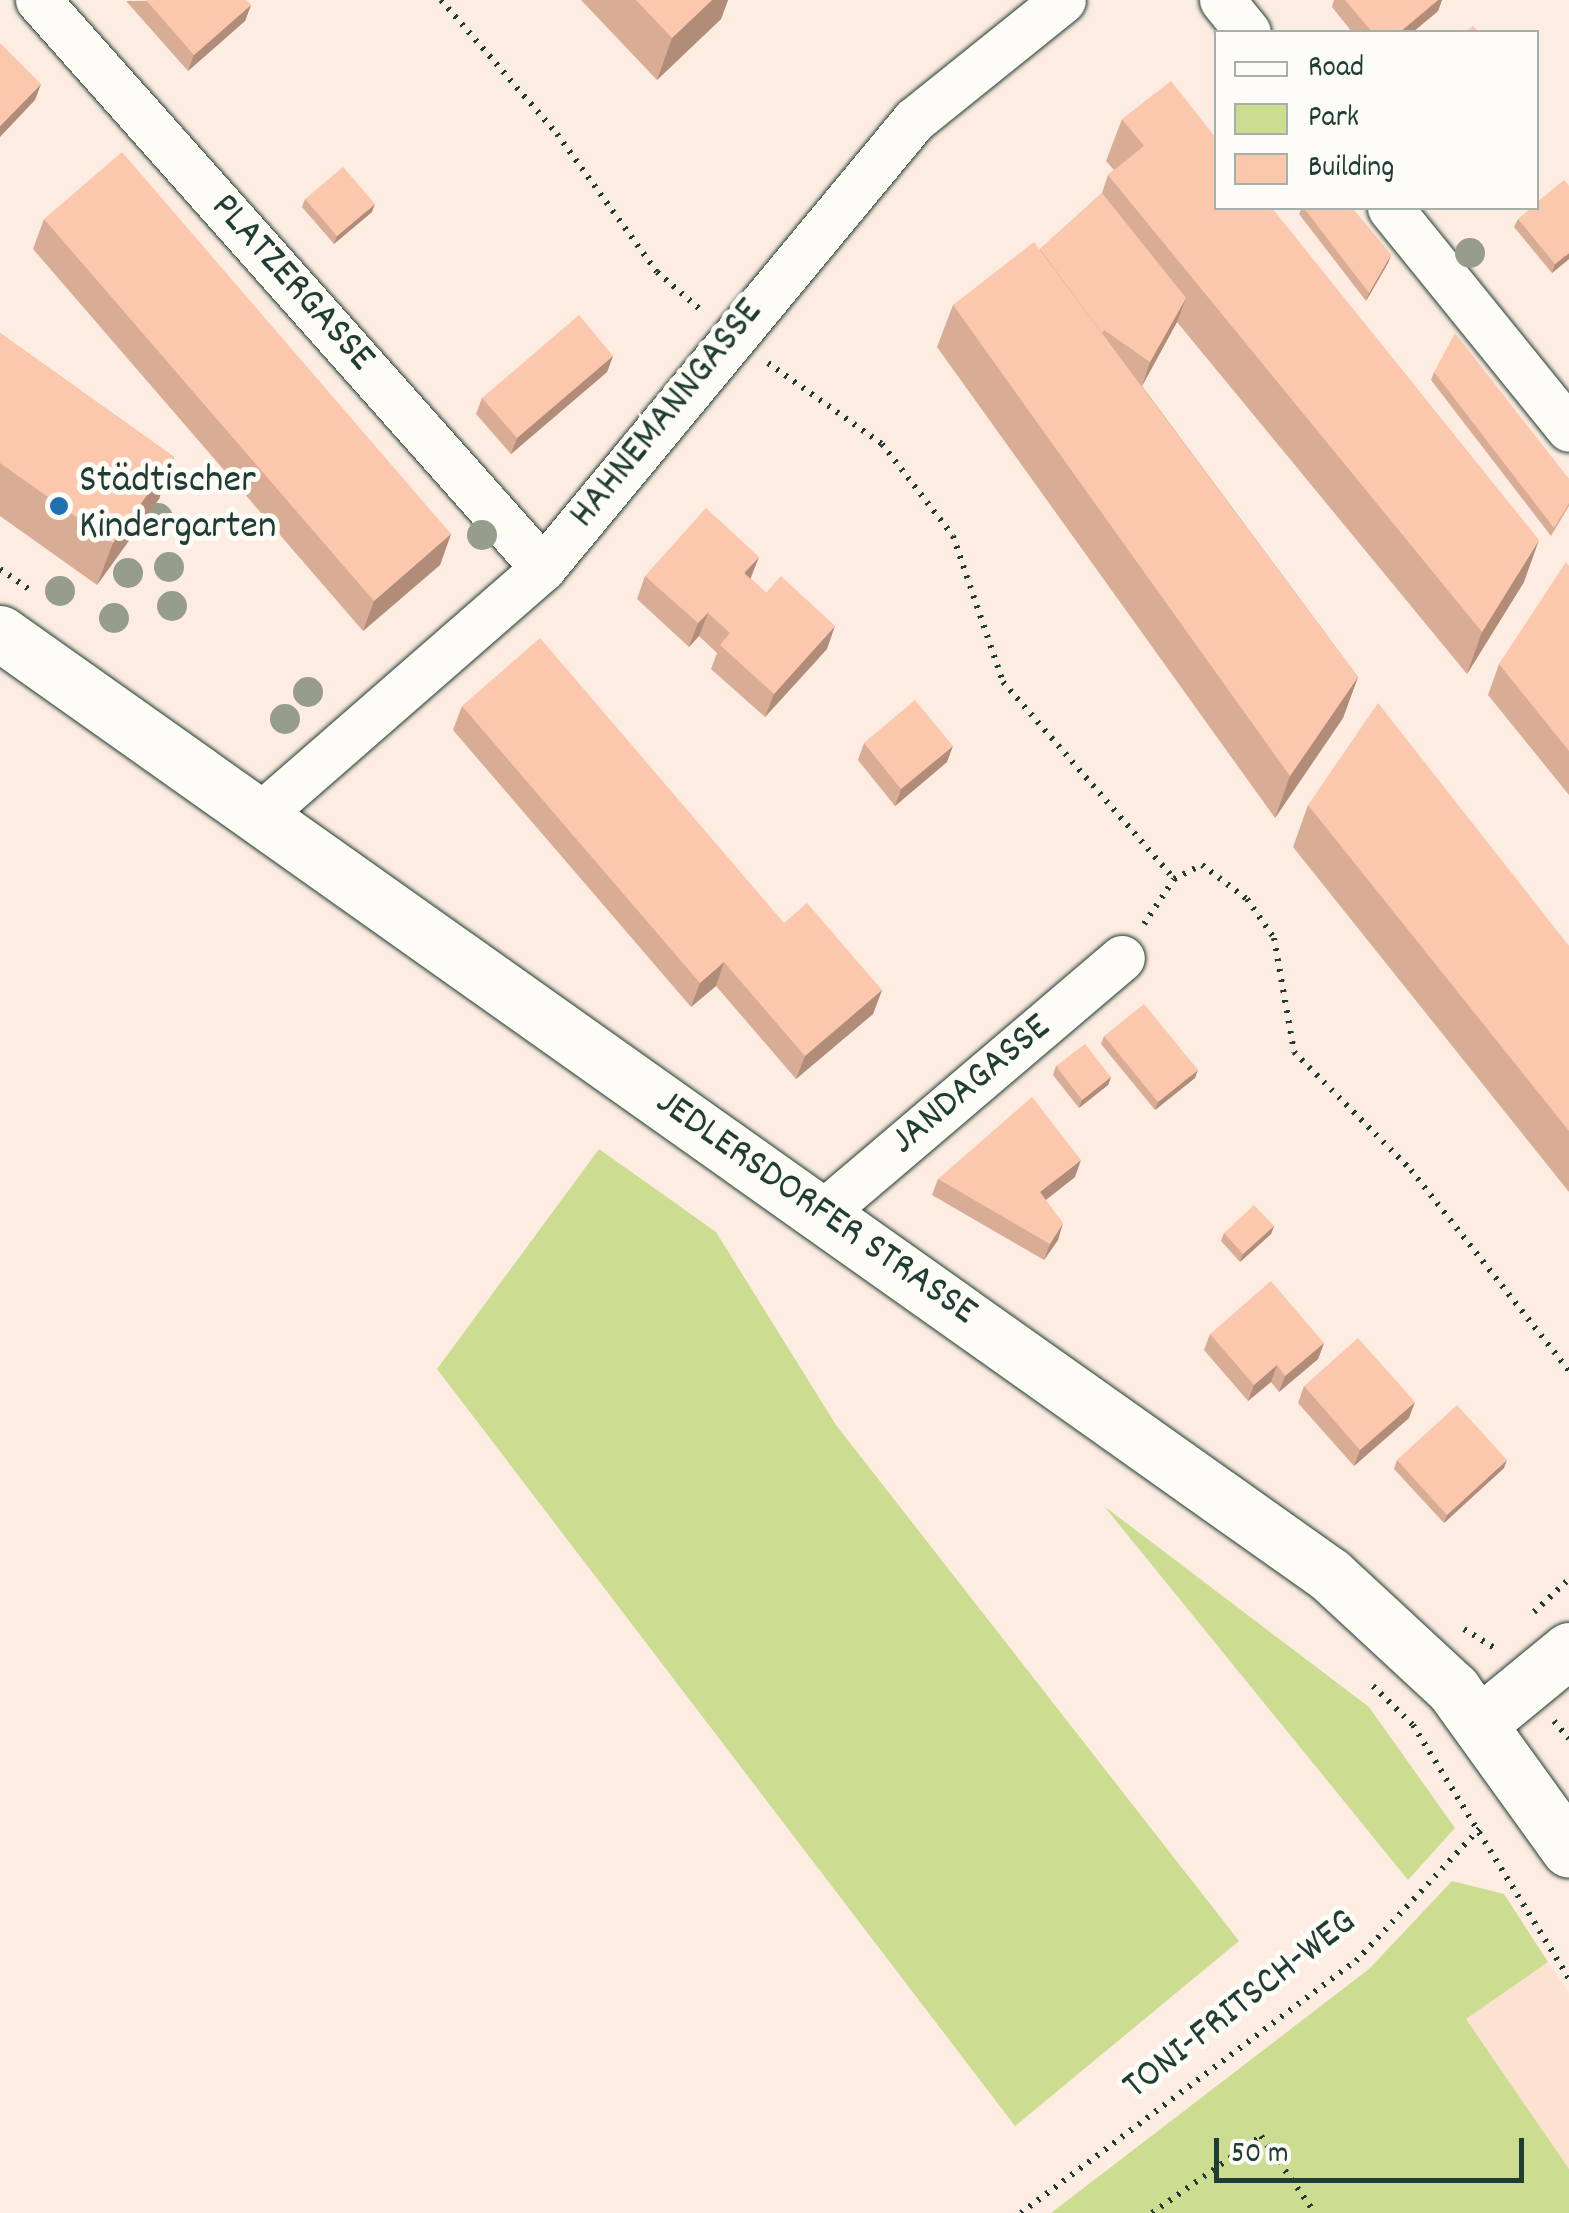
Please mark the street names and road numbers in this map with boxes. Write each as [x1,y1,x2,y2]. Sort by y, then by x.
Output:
street label: PLATZERGASSE [199,185,383,383]
street label: HAHNEMANNGASSE [561,291,775,539]
street label: JANDAGASSE [882,1005,1062,1167]
street label: JEDLERSDORFER STRASSE [645,1080,985,1338]
street label: TONI-FRITSCH-WEG [1115,1900,1367,2112]

